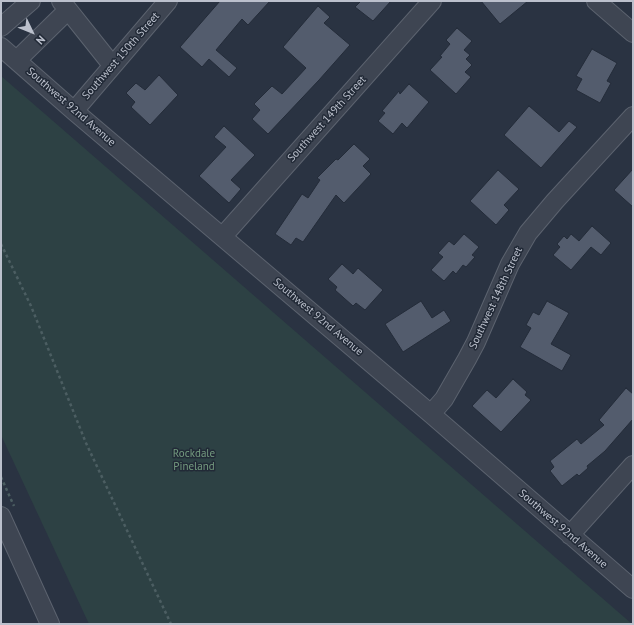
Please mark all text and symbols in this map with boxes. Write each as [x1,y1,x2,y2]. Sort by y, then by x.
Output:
street label: Southwest 150th Street [80,10,162,102]
north arrow [12,12,52,52]
text: N [33,33,48,48]
street label: Southwest 92nd Avenue [24,65,118,149]
street label: Southwest 149th Street [285,73,369,165]
street label: Southwest 148th Street [467,245,525,351]
street label: Southwest 92nd Avenue [270,275,366,359]
park label: Rockdale Pineland [173,447,215,473]
street label: Southwest 92nd Avenue [516,487,610,571]

